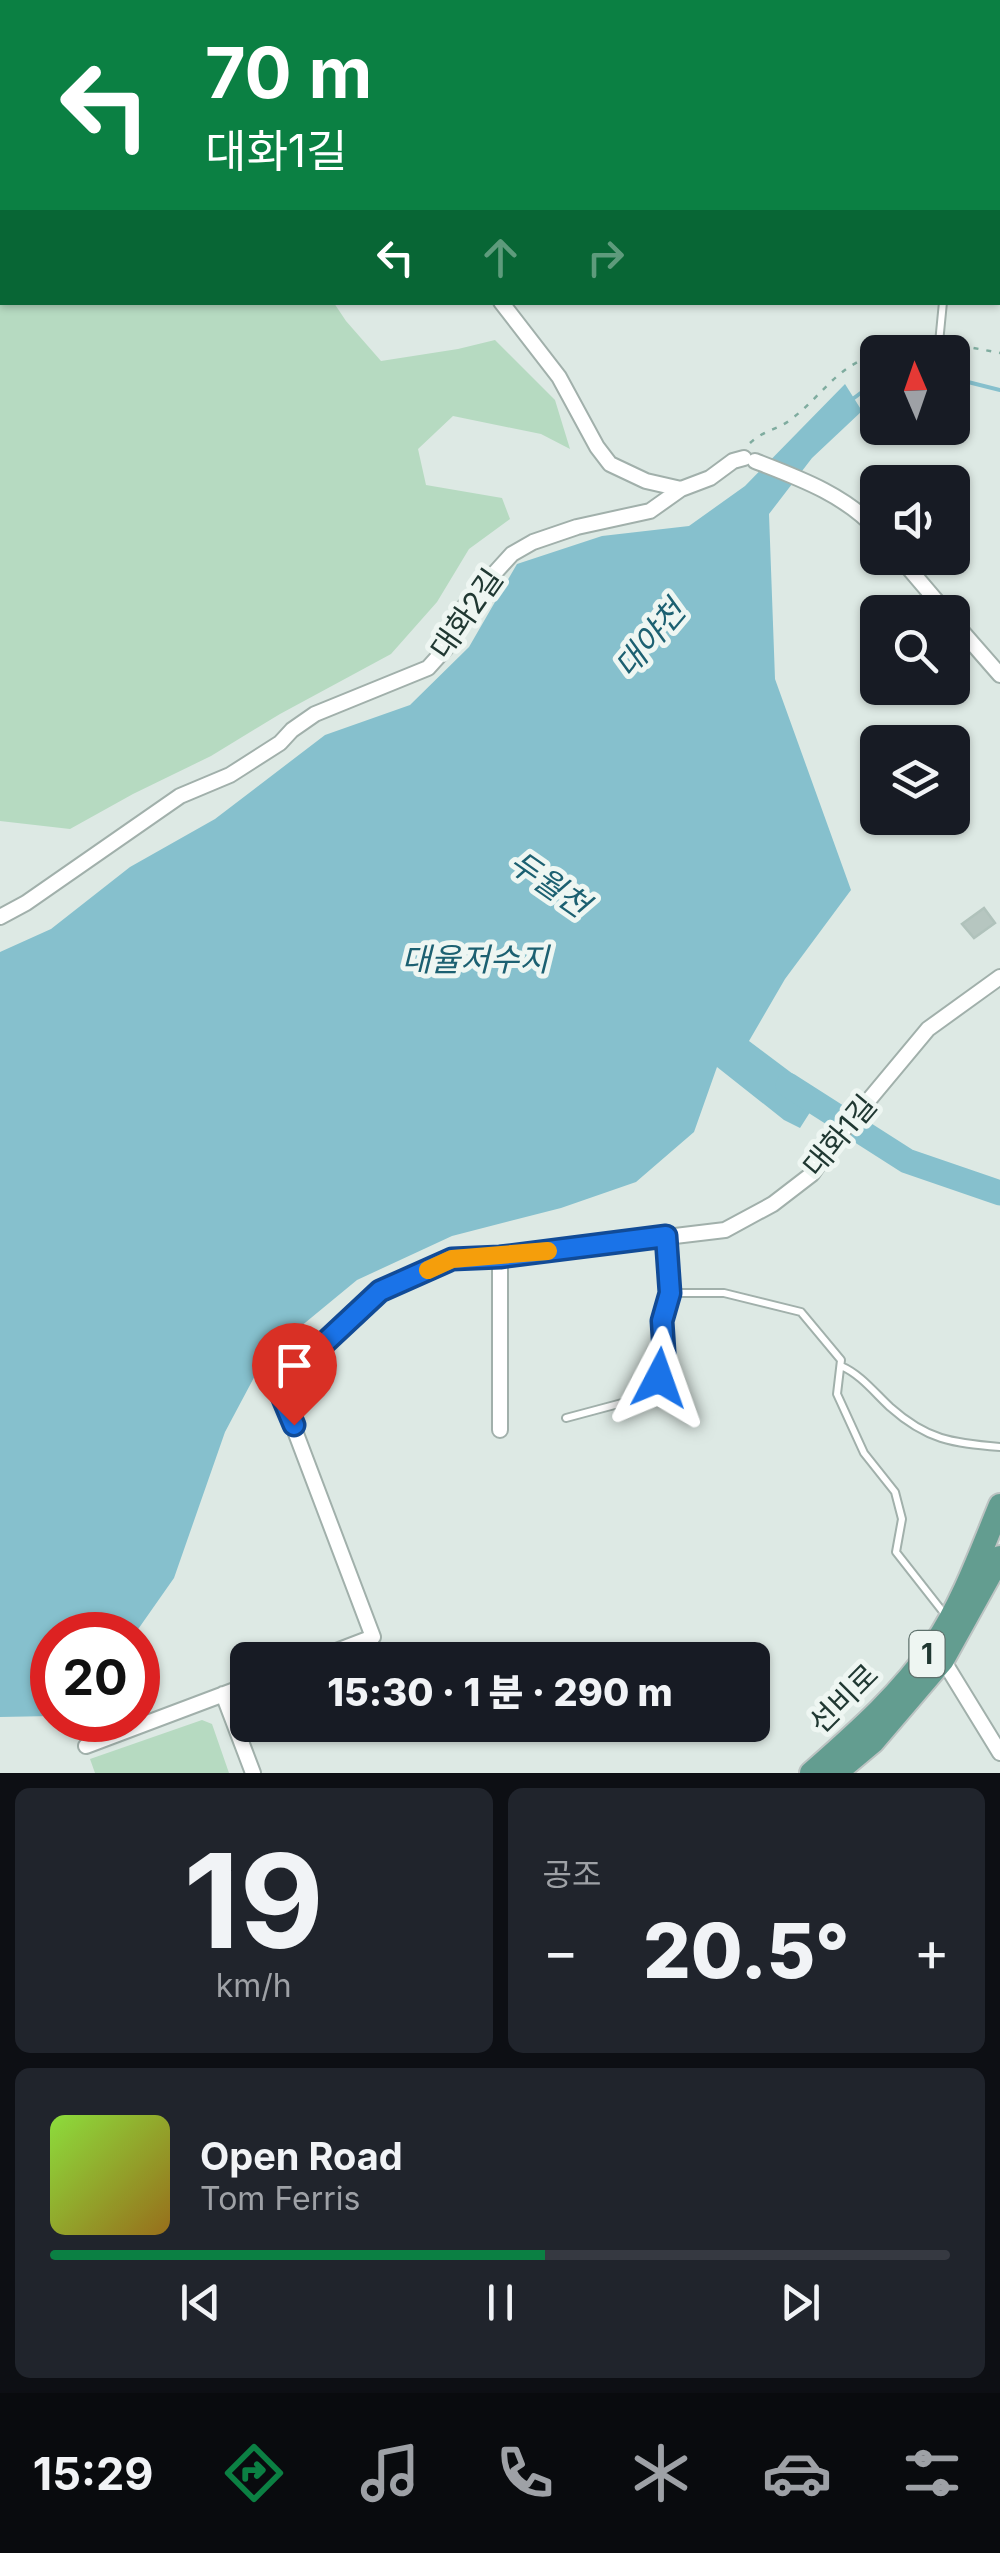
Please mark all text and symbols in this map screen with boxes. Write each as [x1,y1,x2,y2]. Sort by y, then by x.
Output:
text: 70 m [205,30,372,115]
icon: left [40,40,170,170]
text: 대화1길 [205,123,348,178]
icon: left [368,230,423,285]
icon: ahead [473,230,528,285]
icon: right [578,230,633,285]
north arrow [860,335,970,445]
map controls [860,335,970,835]
button: sound [860,465,970,575]
street label: 대화2길 [422,562,510,665]
water label: 대야천 [606,590,695,685]
button: search [860,595,970,705]
button: layers [860,725,970,835]
water label: 두월천 [502,842,600,927]
water label: 대율저수지 [401,940,551,979]
street label: 대화1길 [795,1087,884,1183]
pin [252,1323,337,1426]
position arrow [607,1326,711,1430]
icon: arrive [267,1338,322,1393]
speed limit sign: 20 [30,1612,160,1742]
road number: 1 [910,1631,944,1677]
street label: 선비로 [801,1656,885,1740]
text: 15:30 · 1 분 · 290 m [327,1669,673,1715]
text: 19 [184,1822,324,1979]
text: 공조 [543,1855,601,1894]
text: 20.5° [643,1905,850,1996]
text: − [543,1918,579,1984]
text: + [914,1918,950,1984]
text: km/h [216,1966,292,2005]
text: Open Road [200,2133,403,2179]
text: Tom Ferris [200,2179,360,2218]
icon: previous [173,2275,228,2330]
icon: pause [473,2275,528,2330]
icon: next [773,2275,828,2330]
icon: directions [219,2438,289,2508]
icon: music [355,2438,425,2508]
icon: phone [490,2438,560,2508]
icon: climate [626,2438,696,2508]
icon: car [762,2438,832,2508]
icon: filters [897,2438,967,2508]
text: 15:29 [33,2446,154,2501]

